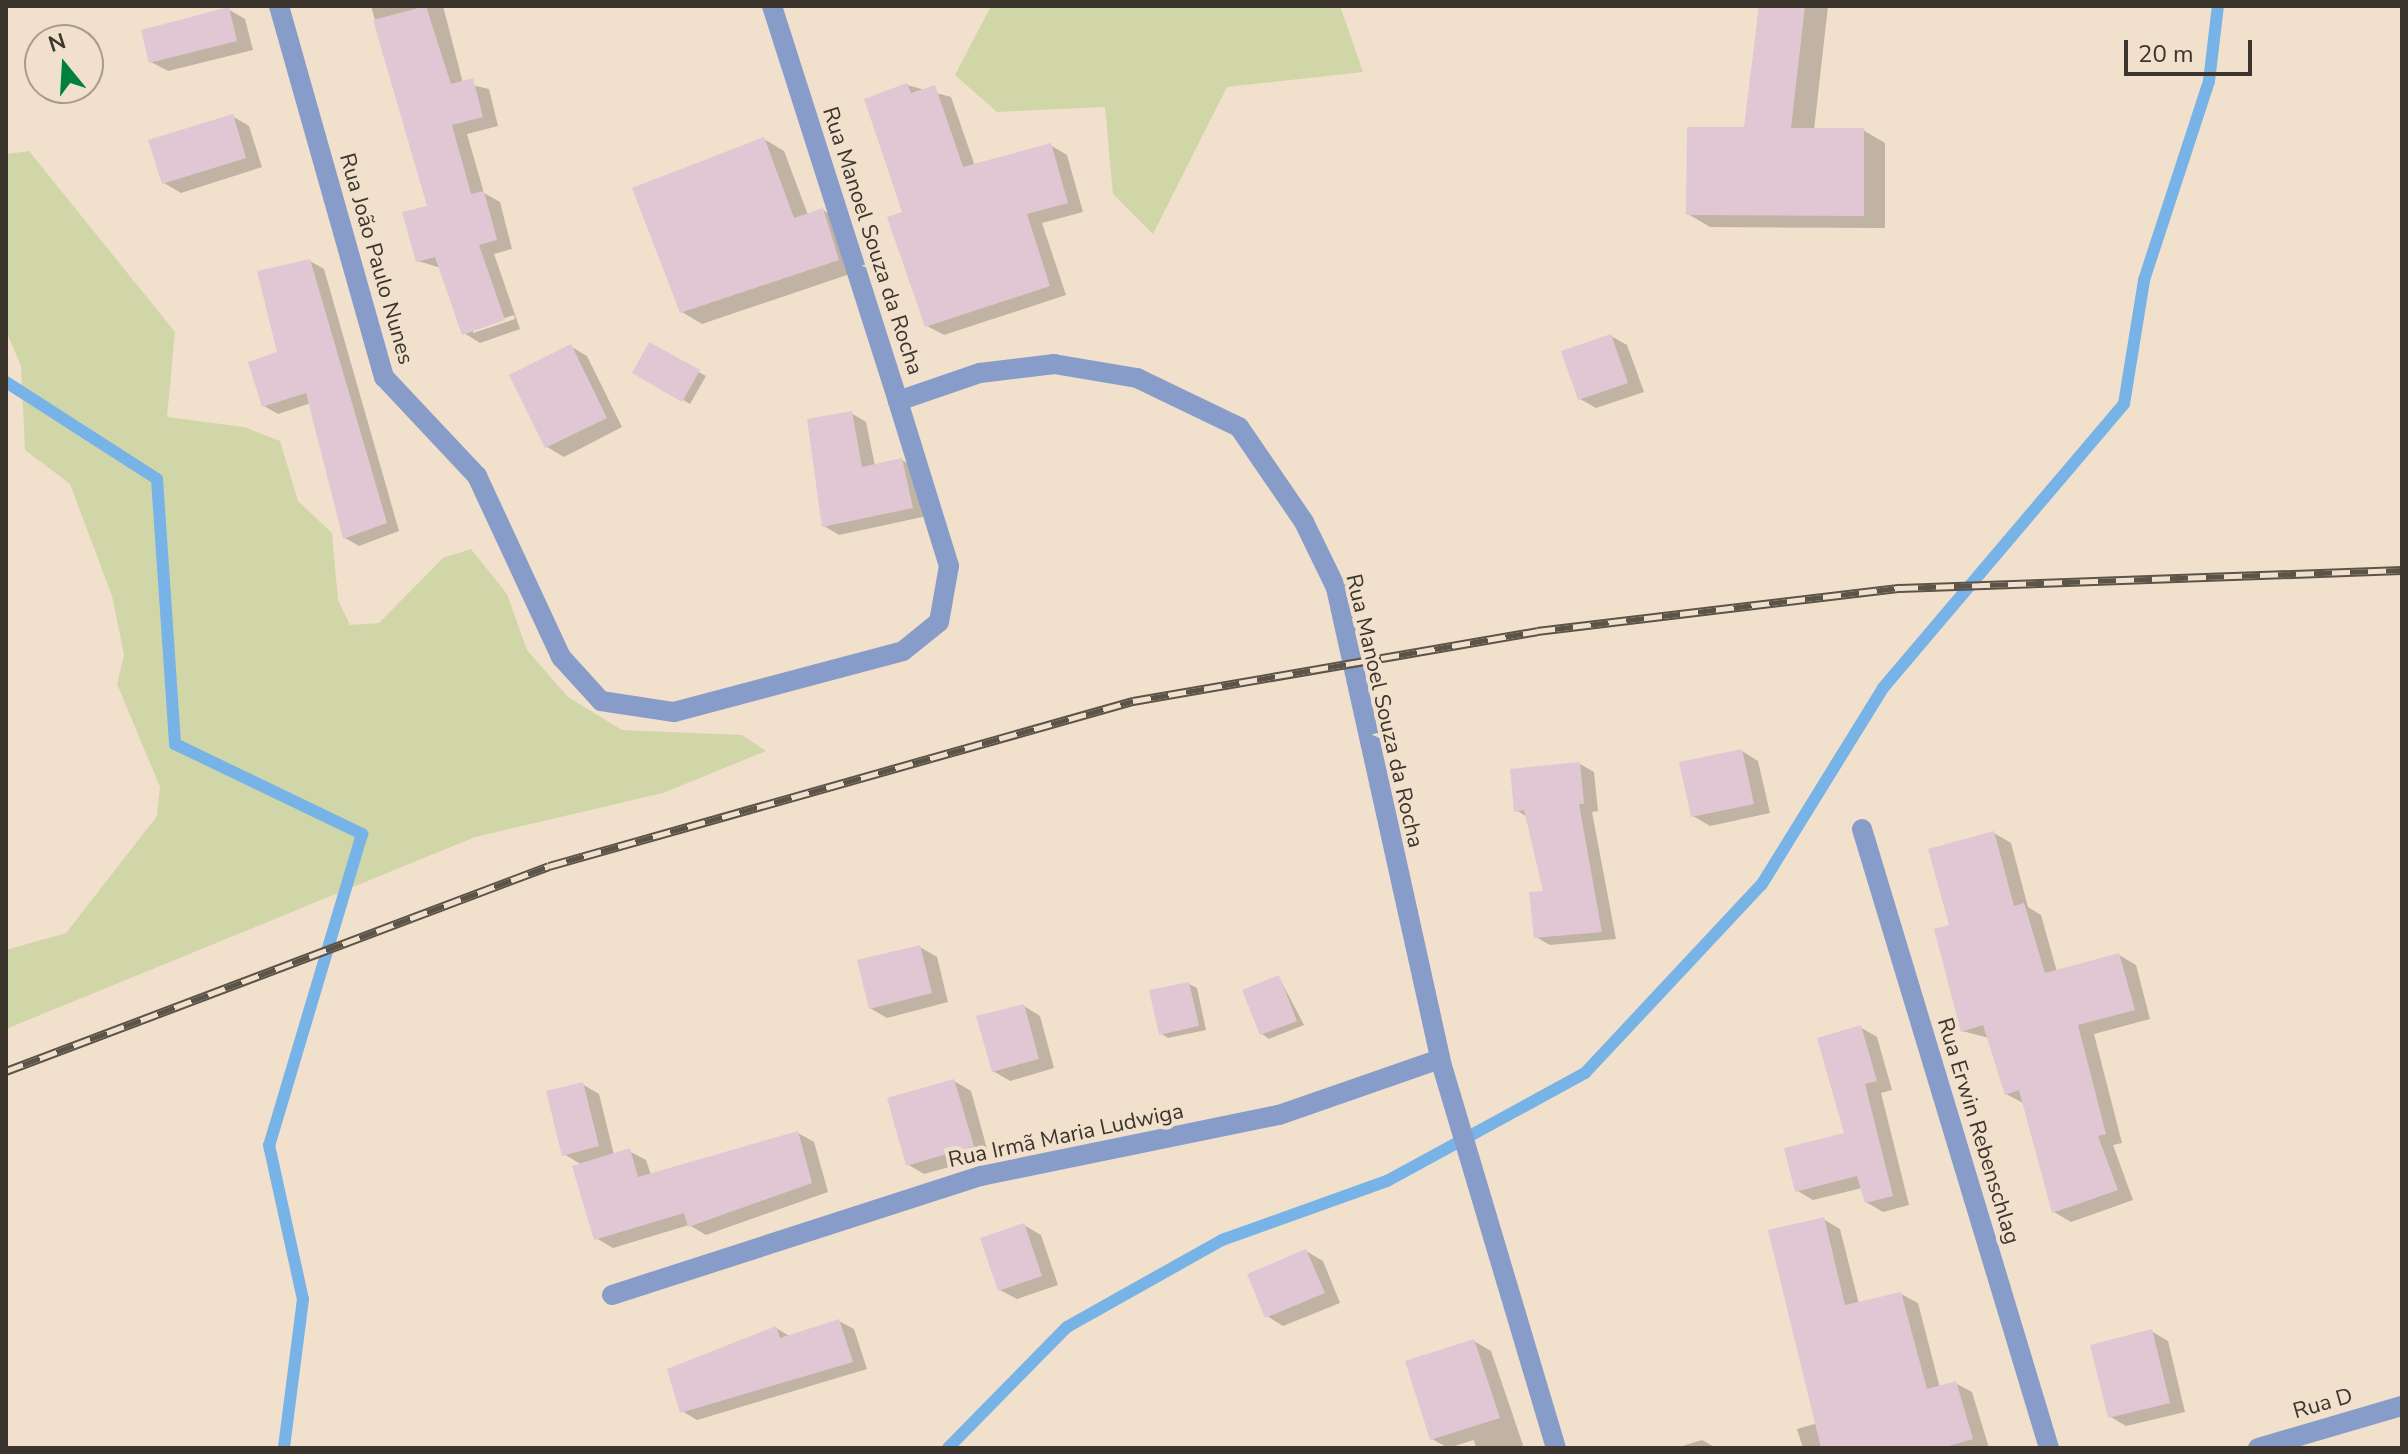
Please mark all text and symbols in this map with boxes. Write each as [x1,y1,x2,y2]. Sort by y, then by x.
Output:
north arrow [24,24,104,104]
scale bar [2128,24,2256,74]
text: N [45,26,70,60]
text: 20 m [2138,38,2194,70]
street label: Rua Manoel Souza da Rocha [816,104,928,378]
street label: Rua João Paulo Nunes [333,150,419,368]
street label: Rua Manoel Souza da Rocha [1340,572,1428,850]
street label: Rua Erwin Rebenschlag [1931,1015,2025,1247]
street label: Rua Irmã Maria Ludwiga [946,1098,1186,1174]
street label: Rua D [2290,1383,2356,1425]

